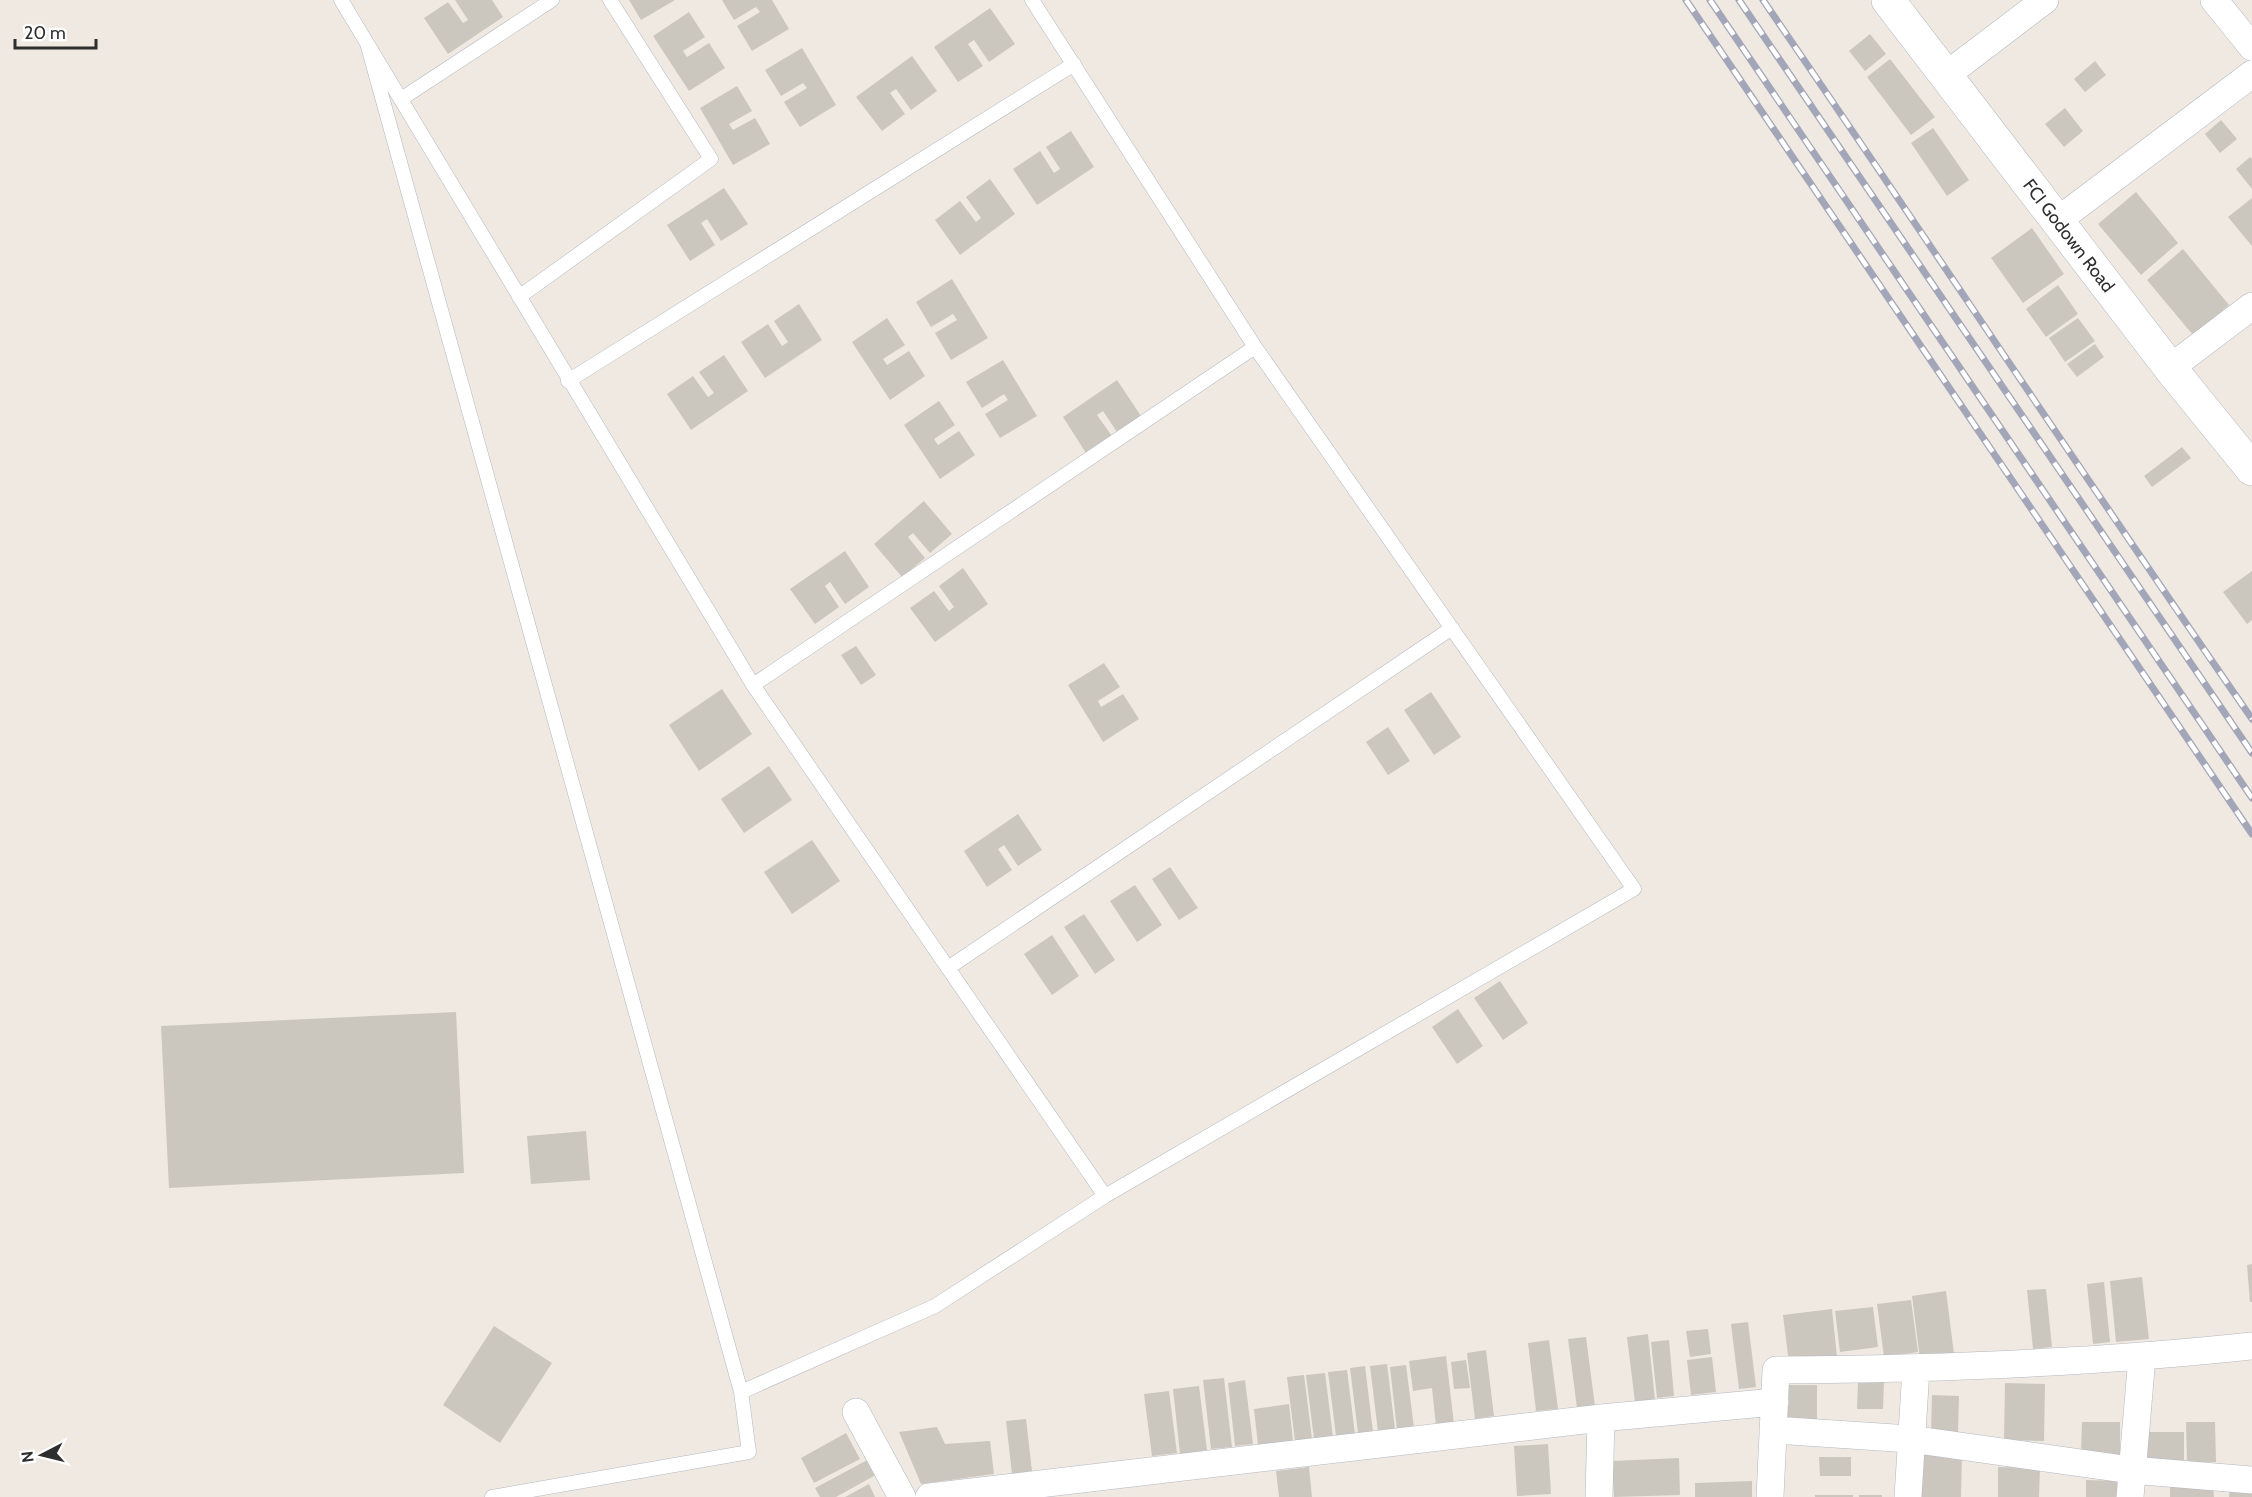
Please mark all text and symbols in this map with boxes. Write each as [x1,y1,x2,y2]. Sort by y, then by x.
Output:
scale bar [15,12,96,50]
text: 20 m [24,22,66,44]
street label: FCI Godown Road [2018,175,2119,297]
north arrow [12,1425,72,1485]
text: N [17,1450,38,1464]

